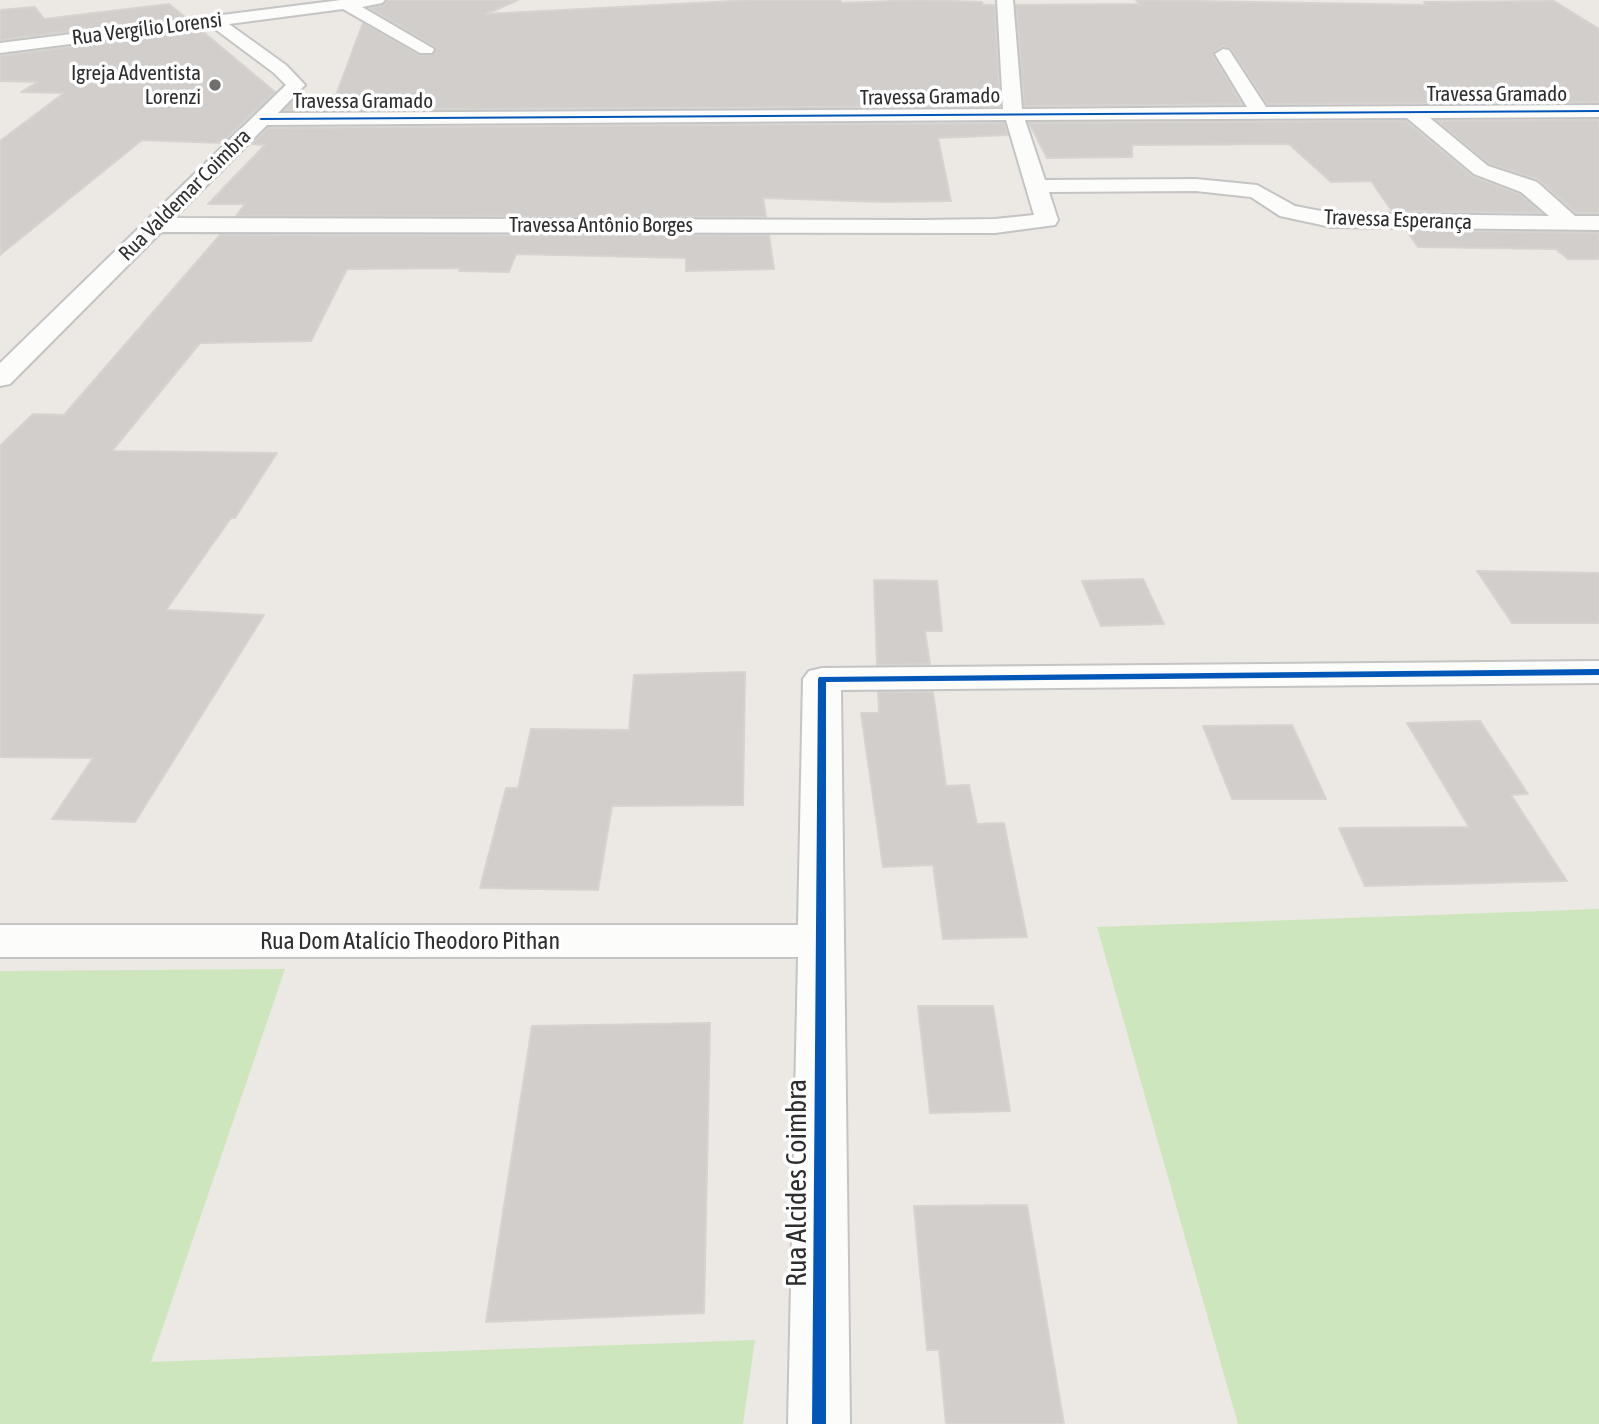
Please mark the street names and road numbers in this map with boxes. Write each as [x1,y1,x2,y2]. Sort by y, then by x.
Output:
street label: Rua Vergílio Lorensi [70,7,224,51]
street label: Travessa Gramado [1427,81,1567,107]
street label: Travessa Gramado [860,83,1000,111]
street label: Travessa Gramado [293,88,433,114]
street label: Rua Valdemar Coimbra [114,124,256,266]
street label: Travessa Esperança [1324,205,1472,235]
street label: Travessa Antônio Borges [509,212,693,238]
street label: Rua Dom Atalício Theodoro Pithan [260,927,560,955]
street label: Rua Alcides Coimbra [780,1079,814,1287]

